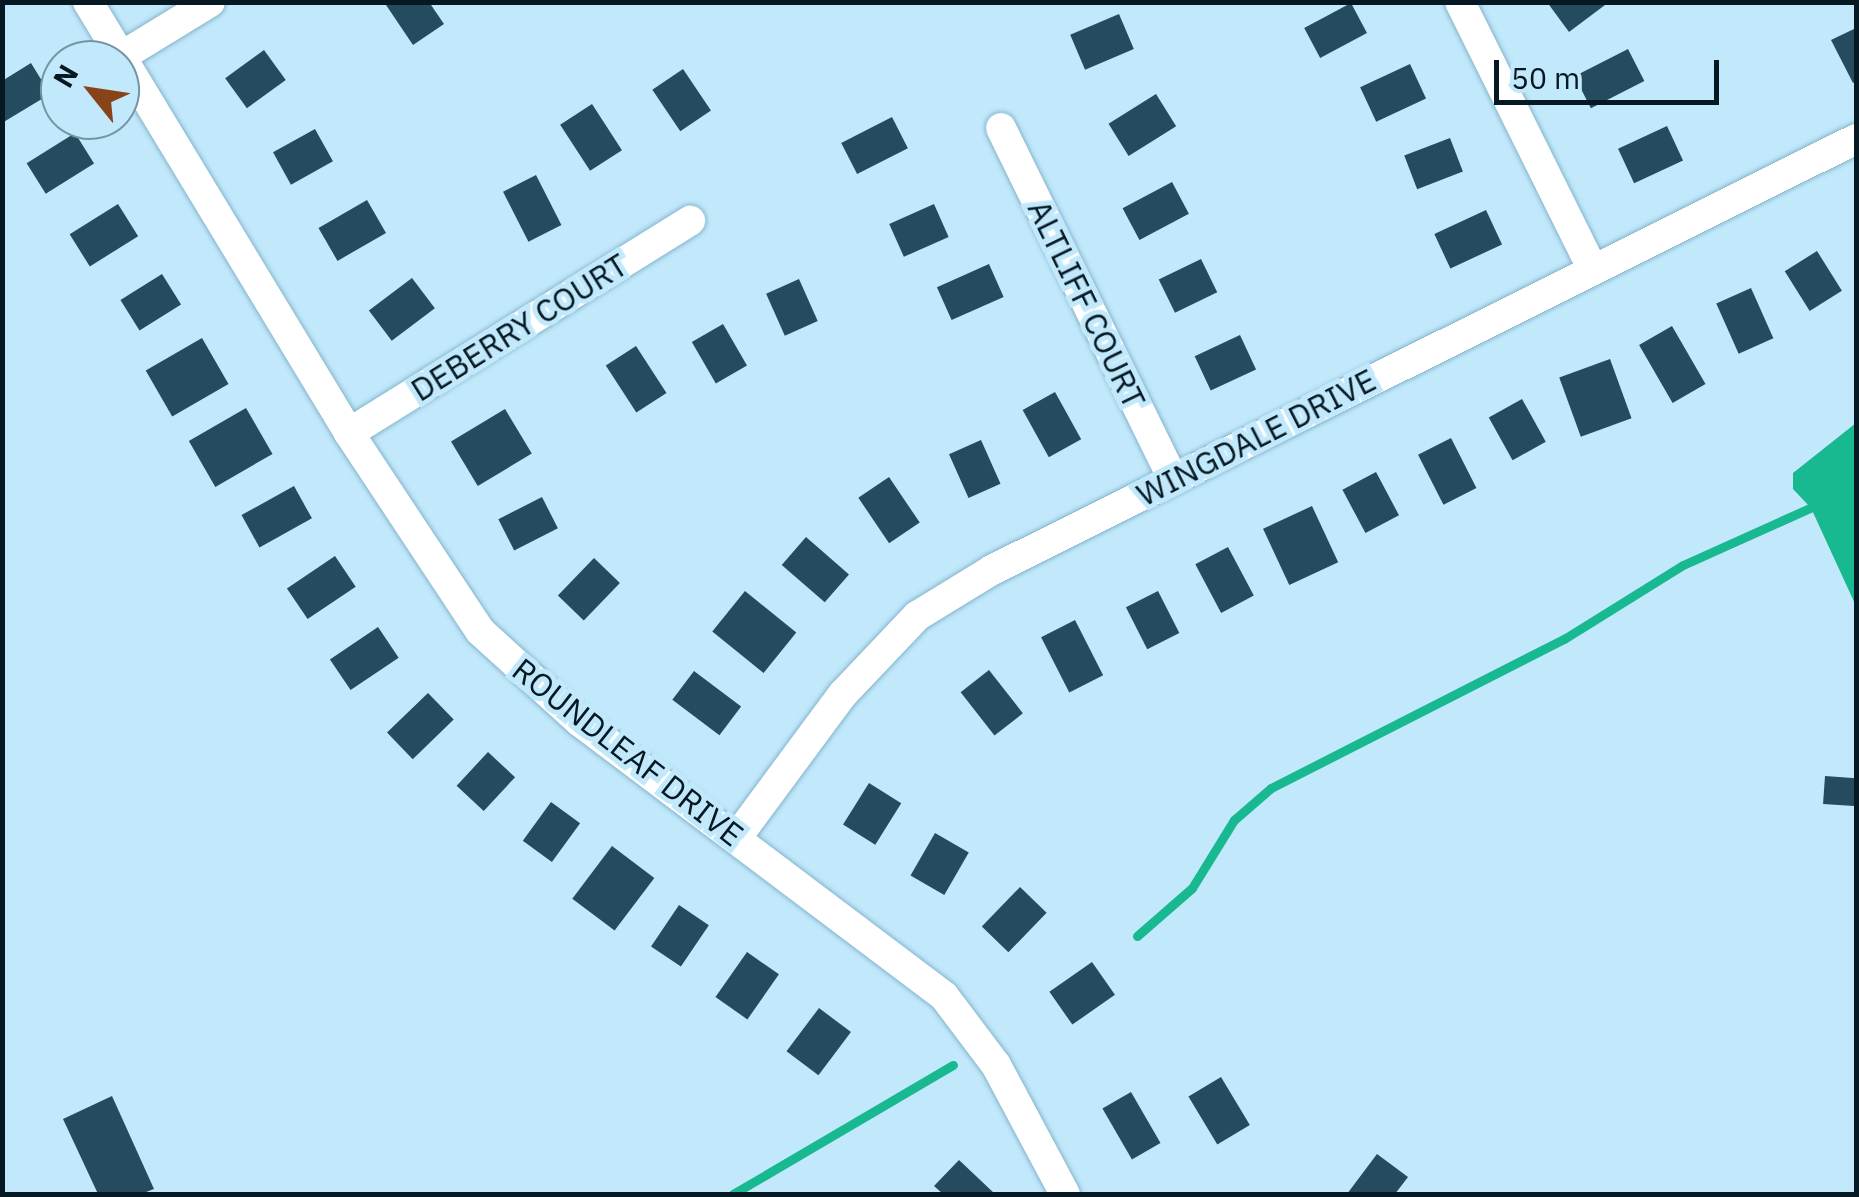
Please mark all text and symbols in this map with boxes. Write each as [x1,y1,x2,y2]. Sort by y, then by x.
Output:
north arrow [40,40,140,140]
scale bar [1499,40,1724,102]
text: N [44,58,86,94]
text: 50 m [1511,58,1580,97]
street label: ALTLIFF COURT [1020,194,1154,414]
street label: DEBERRY COURT [404,245,634,409]
street label: WINGDALE DRIVE [1130,360,1382,514]
street label: ROUNDLEAF DRIVE [505,650,751,854]

